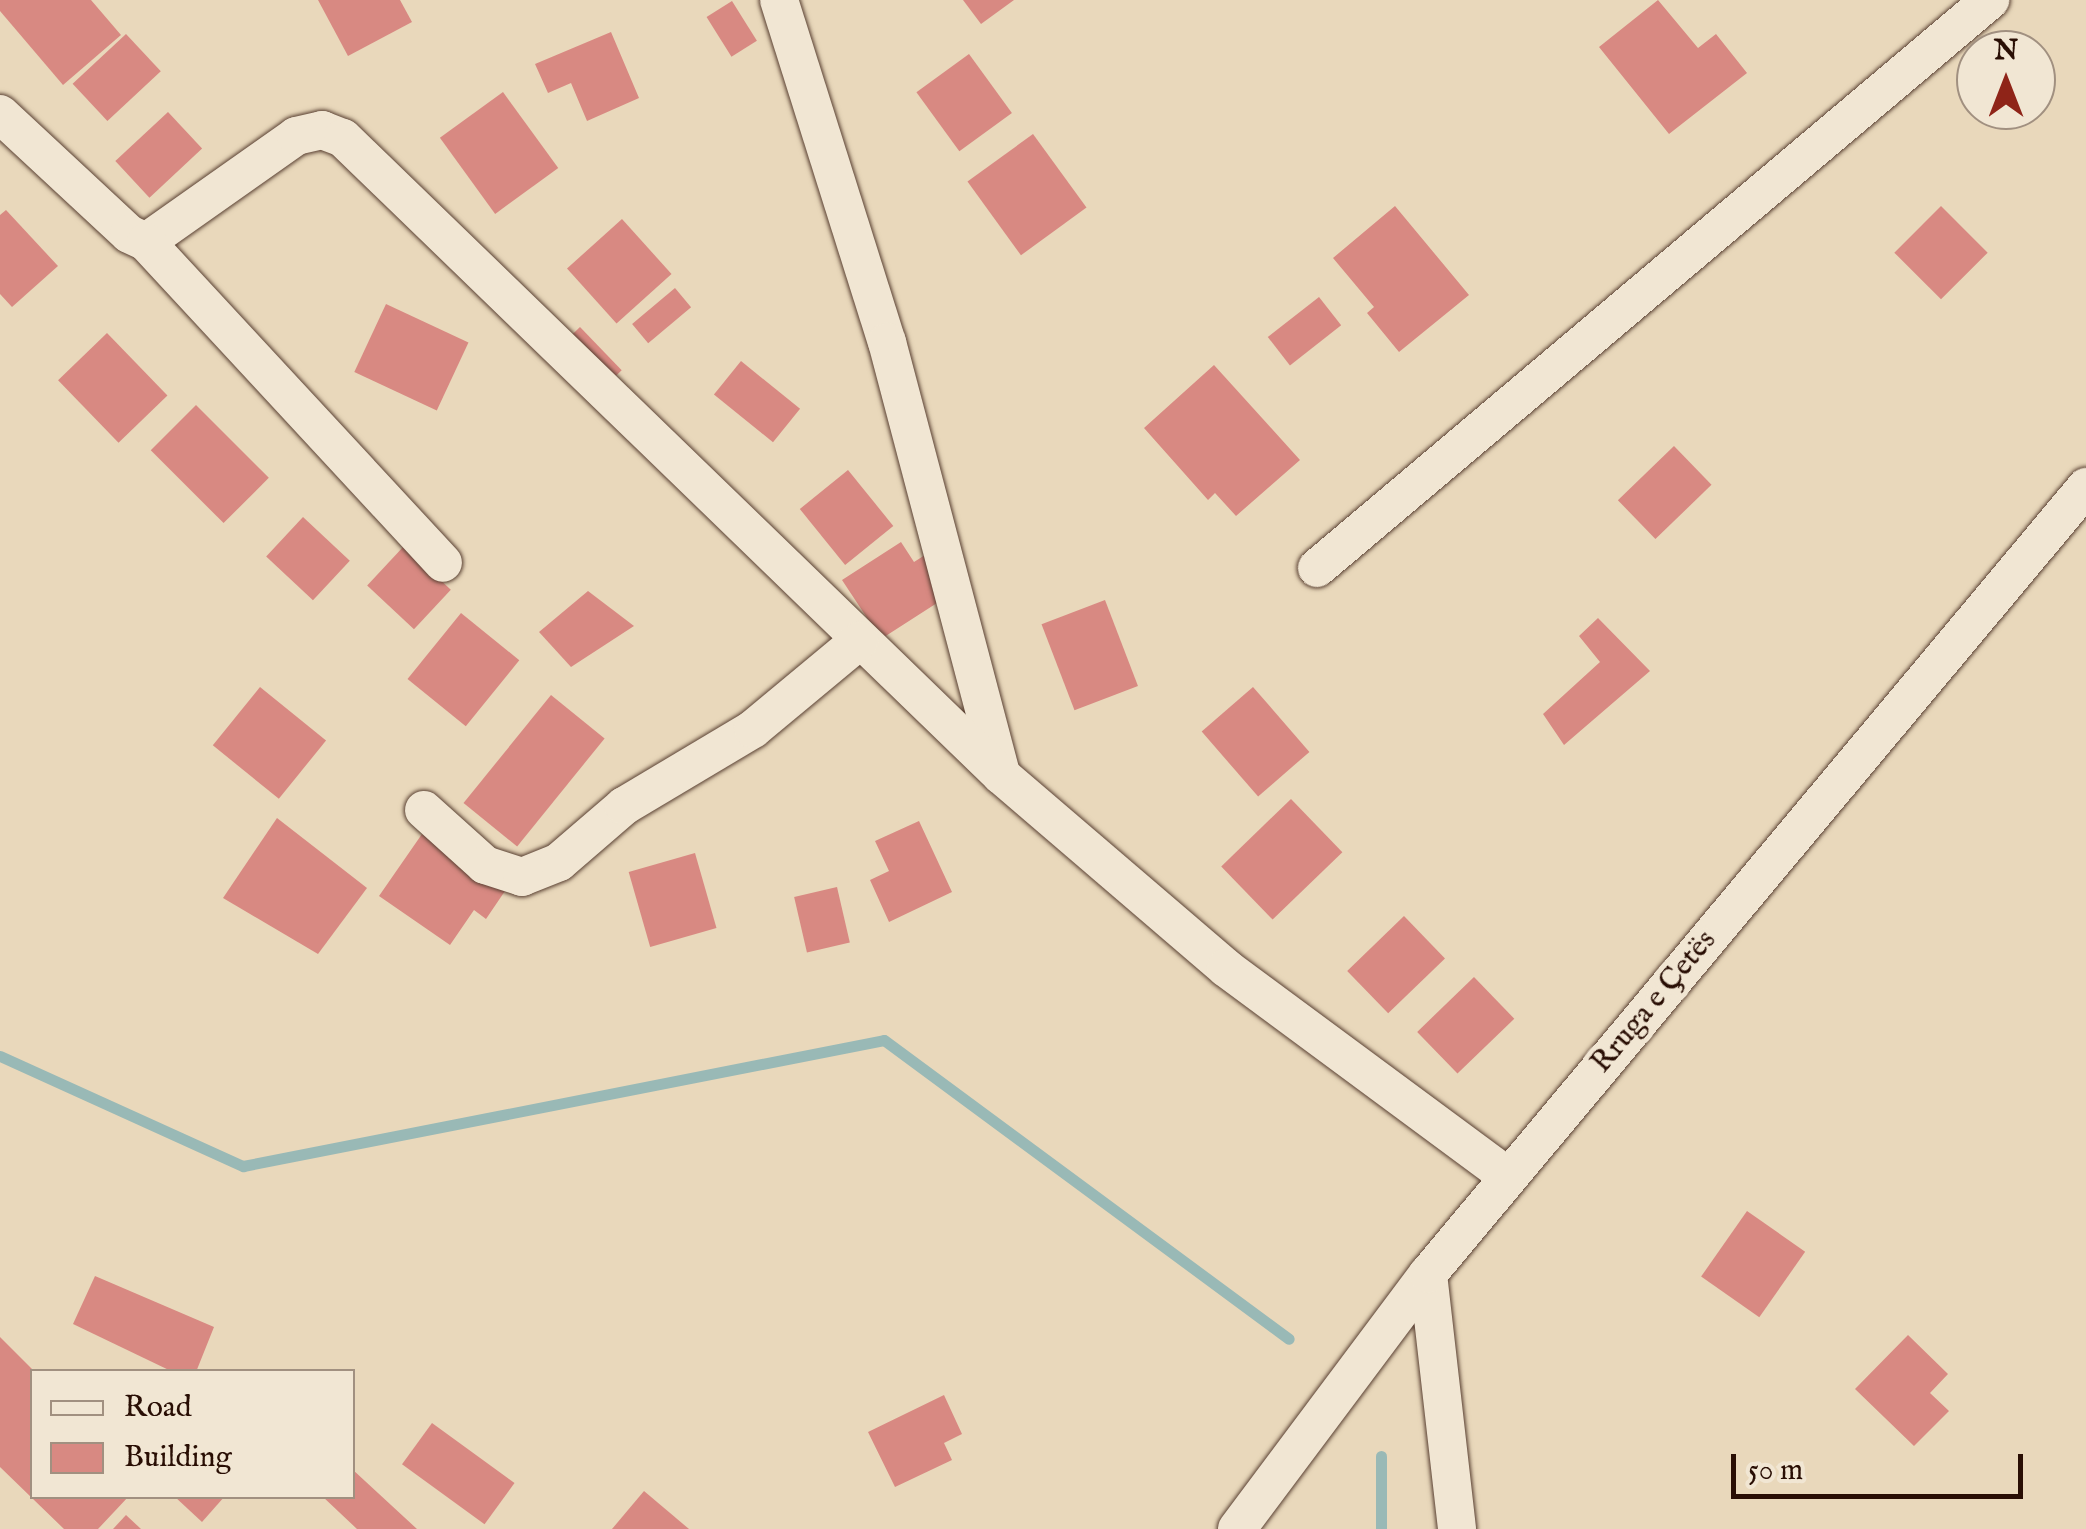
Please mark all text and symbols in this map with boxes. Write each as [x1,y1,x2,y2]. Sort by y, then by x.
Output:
north arrow [1956,30,2056,130]
text: N [1994,34,2018,69]
street label: Rruga e Çetës [1584,923,1724,1081]
legend [30,1369,355,1499]
text: Road [124,1389,192,1427]
scale bar [1736,1434,2028,1496]
text: Building [124,1439,232,1477]
text: 50 m [1748,1452,1803,1490]

